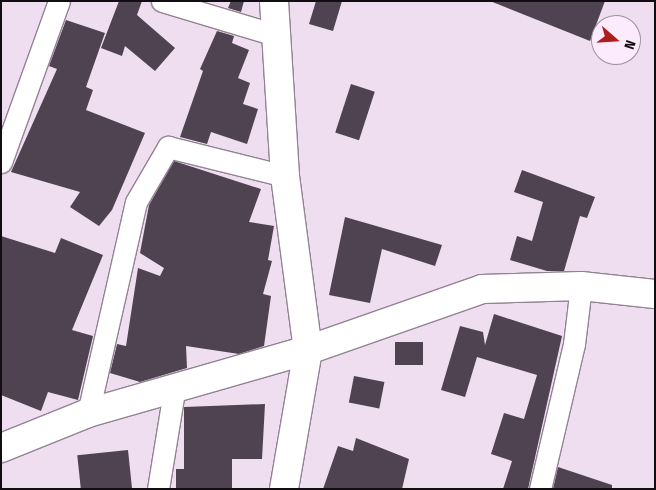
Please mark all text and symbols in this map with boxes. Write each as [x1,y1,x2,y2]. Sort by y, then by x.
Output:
north arrow [591,15,641,65]
text: N [620,38,639,51]

